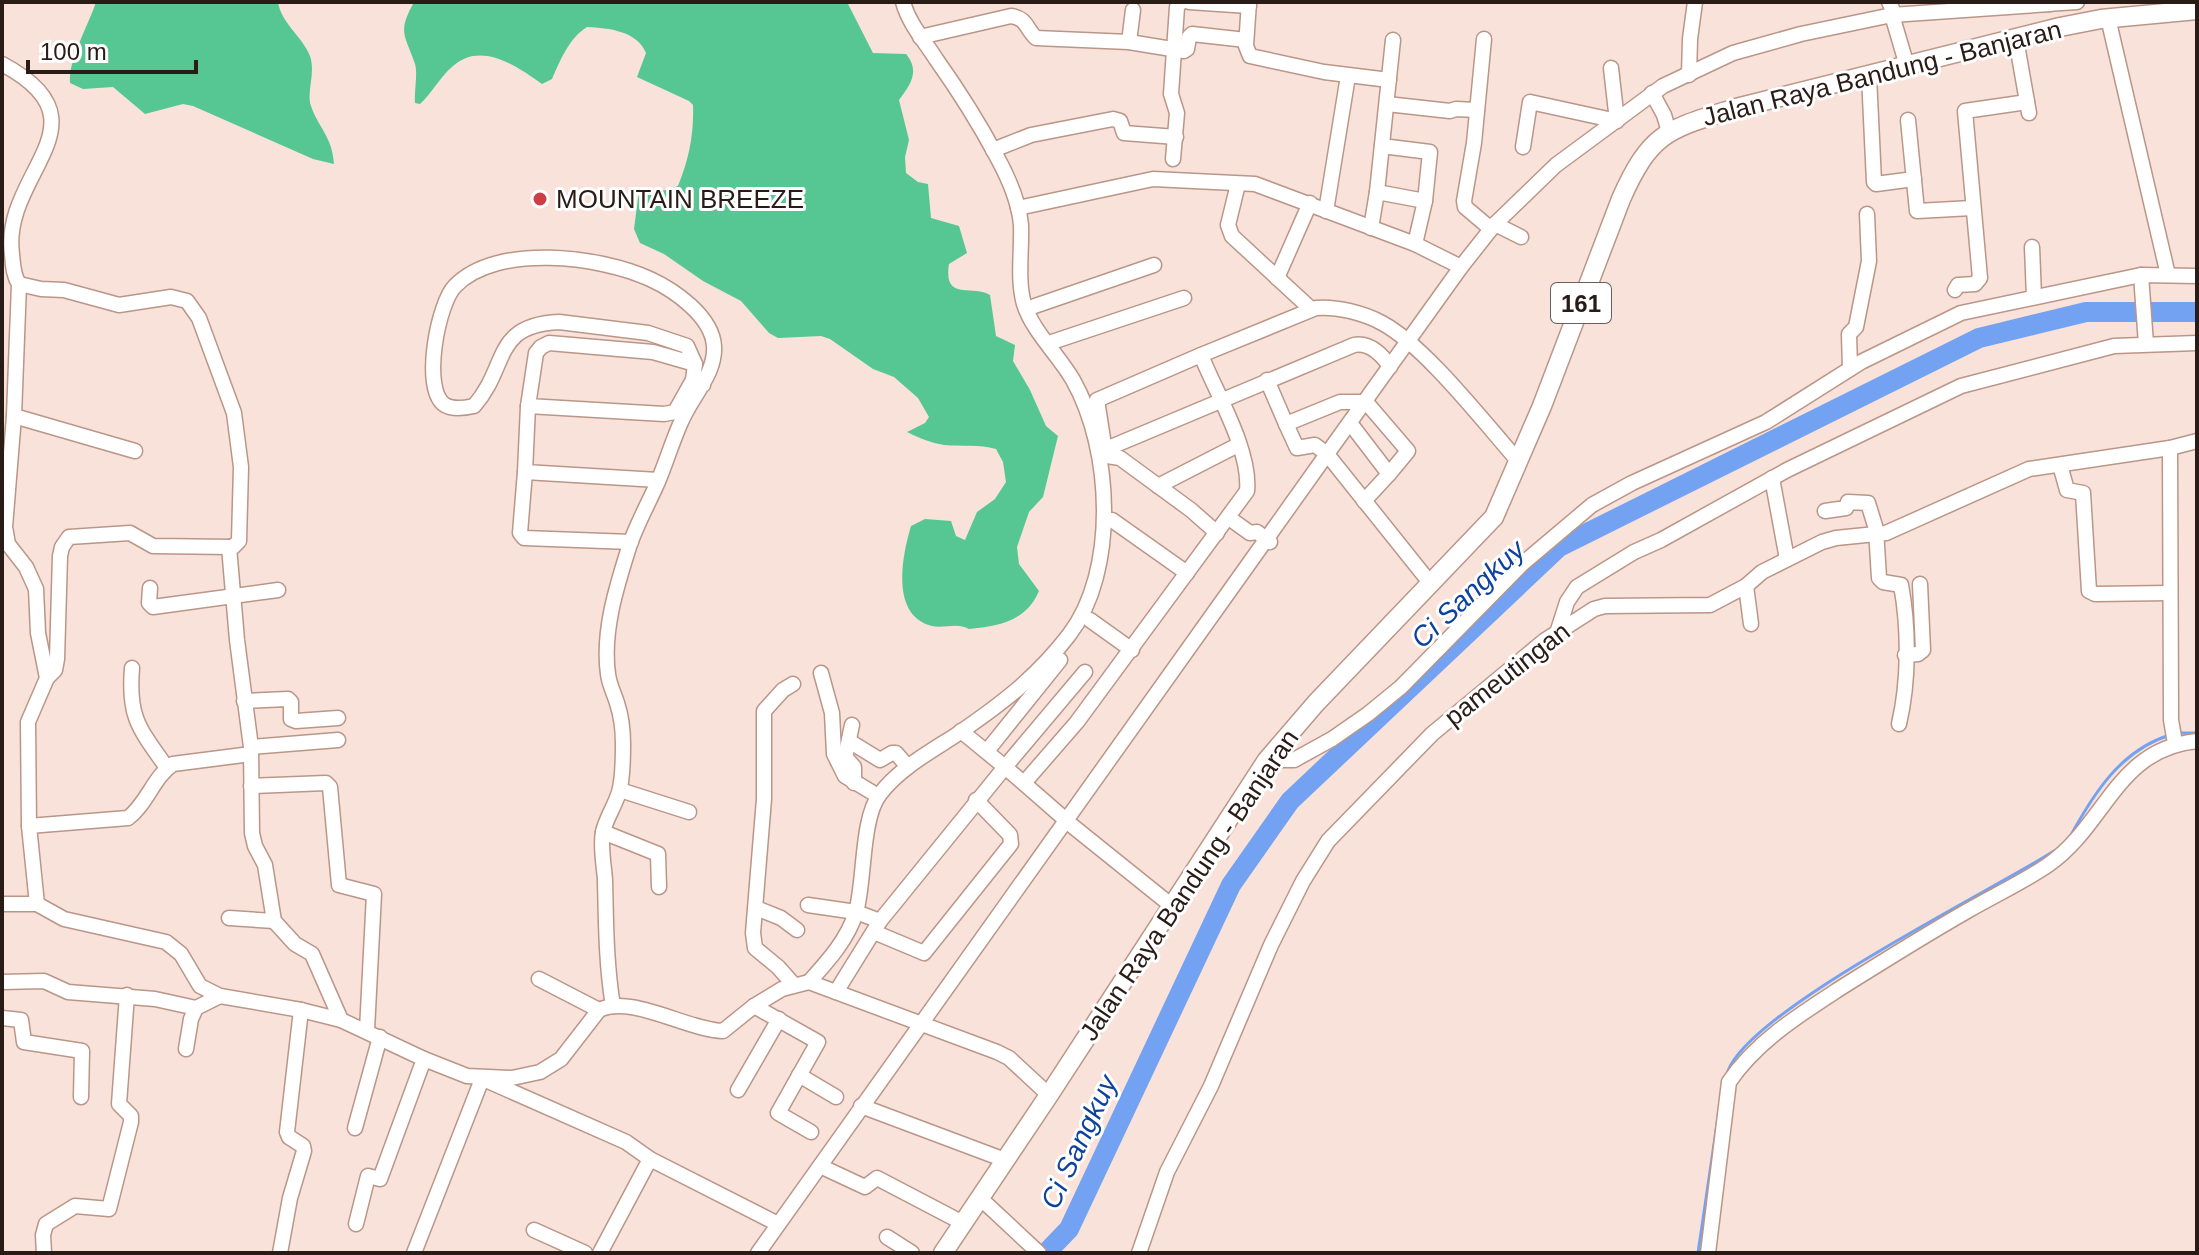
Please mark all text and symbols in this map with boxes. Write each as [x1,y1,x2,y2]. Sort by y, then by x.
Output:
street label: Jalan Raya Bandung - Banjaran [1700,14,2064,132]
scale bar [28,24,196,74]
text: 100 m [40,38,107,65]
place label: MOUNTAIN BREEZE [556,184,804,214]
marker: MOUNTAIN BREEZE [531,190,549,208]
road number: 161 [1551,283,1611,323]
water label: Ci Sangkuy [1405,532,1532,654]
street label: pameutingan [1439,616,1575,732]
street label: Jalan Raya Bandung - Banjaran [1074,724,1304,1046]
water label: Ci Sangkuy [1035,1069,1124,1213]

